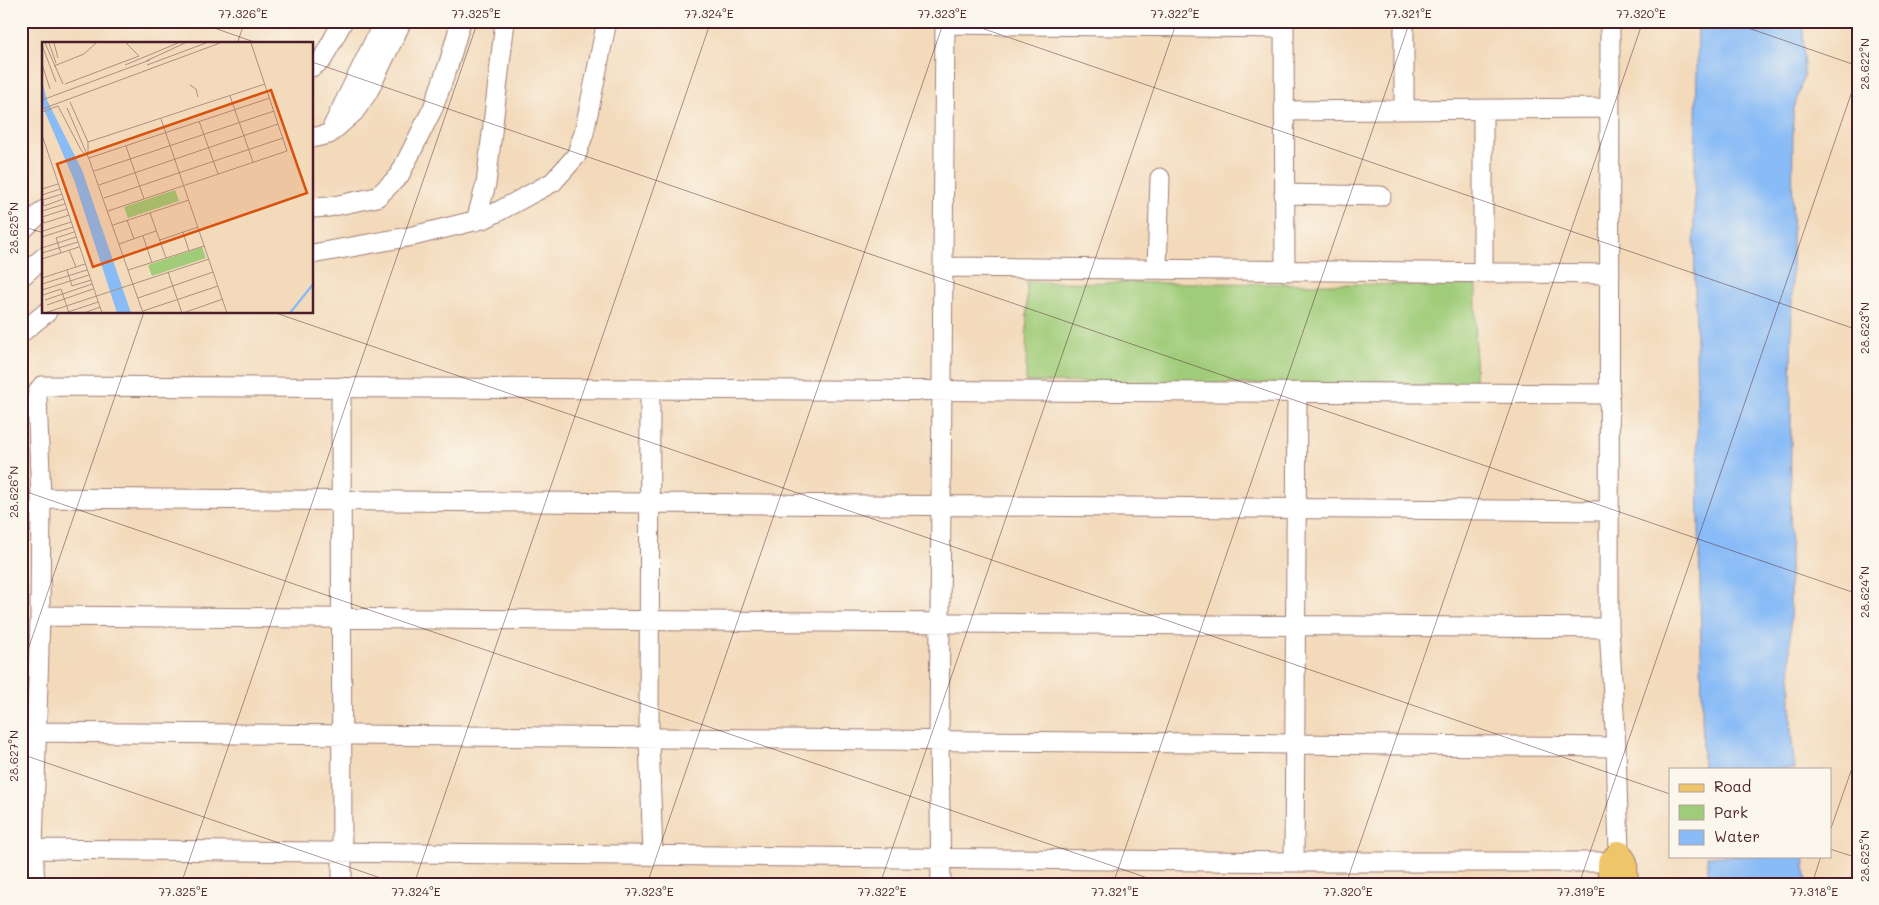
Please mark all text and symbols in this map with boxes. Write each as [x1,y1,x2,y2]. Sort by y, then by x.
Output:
text: 77.326°E [218,5,268,21]
text: 77.325°E [451,5,501,21]
text: 77.324°E [684,5,734,21]
text: 77.323°E [917,5,967,21]
text: 77.322°E [1151,5,1200,21]
text: 77.321°E [1384,5,1432,21]
text: 77.320°E [1616,5,1666,21]
text: 28.622°N [1856,38,1872,90]
inset map [42,42,314,314]
text: 28.625°N [5,202,21,254]
text: 28.623°N [1856,302,1872,354]
text: 28.626°N [5,466,21,518]
text: 28.624°N [1856,566,1872,618]
text: 28.627°N [5,730,21,782]
legend [1669,768,1832,858]
text: Road [1714,776,1751,796]
text: Park [1714,802,1748,822]
text: Water [1714,826,1760,846]
text: 28.625°N [1856,830,1872,882]
text: 77.325°E [158,883,208,899]
text: 77.324°E [391,883,441,899]
text: 77.323°E [624,883,674,899]
text: 77.322°E [858,883,907,899]
text: 77.321°E [1091,883,1139,899]
text: 77.320°E [1323,883,1373,899]
text: 77.319°E [1557,883,1605,899]
text: 77.318°E [1790,883,1838,899]

